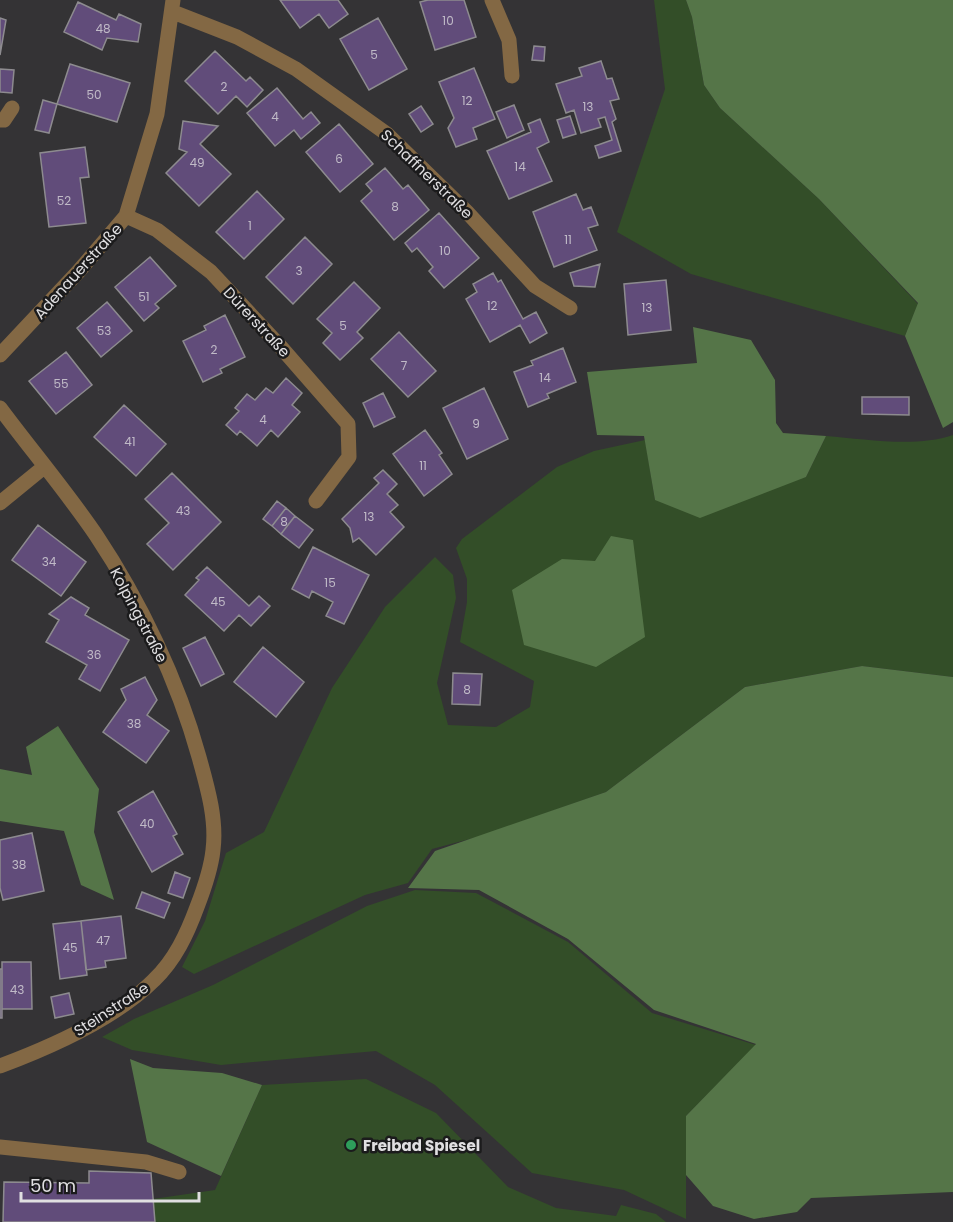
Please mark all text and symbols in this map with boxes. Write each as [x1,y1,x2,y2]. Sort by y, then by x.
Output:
house number: 10 [442,12,454,29]
house number: 48 [95,20,111,37]
house number: 5 [370,46,378,63]
house number: 2 [221,78,228,95]
house number: 50 [86,86,102,103]
house number: 12 [462,92,472,109]
house number: 13 [583,98,593,115]
house number: 4 [271,108,279,125]
street label: Schaffnerstraße [376,125,478,223]
house number: 6 [335,150,343,167]
house number: 49 [189,154,205,171]
house number: 14 [514,158,526,175]
house number: 52 [57,192,71,209]
house number: 8 [391,198,399,215]
house number: 1 [248,217,252,234]
street label: Adenauerstraße [29,219,127,323]
house number: 11 [564,231,572,248]
house number: 10 [439,242,451,259]
house number: 3 [295,262,303,279]
street label: Dürerstraße [219,282,295,362]
house number: 51 [138,288,150,305]
house number: 12 [487,297,497,314]
house number: 13 [642,299,652,316]
house number: 5 [339,317,347,334]
house number: 53 [97,322,111,339]
house number: 2 [211,341,218,358]
house number: 7 [401,357,408,374]
house number: 14 [539,369,551,386]
house number: 55 [53,375,69,392]
house number: 4 [259,411,267,428]
house number: 9 [472,415,480,432]
house number: 41 [124,433,136,450]
house number: 11 [419,457,427,474]
house number: 43 [176,502,190,519]
house number: 13 [364,508,374,525]
house number: 8 [280,513,288,530]
house number: 34 [42,553,57,570]
street label: Kolpingstraße [105,564,173,666]
house number: 15 [324,574,336,591]
house number: 45 [210,593,226,610]
house number: 36 [87,646,101,663]
house number: 8 [463,681,471,698]
house number: 38 [127,715,141,732]
house number: 40 [139,815,155,832]
house number: 38 [12,856,26,873]
house number: 47 [96,932,110,949]
house number: 45 [62,939,78,956]
street label: Steinstraße [69,977,153,1041]
house number: 43 [10,981,24,998]
place label: Freibad Spiesel [363,1135,480,1156]
marker: Freibad Spiesel [344,1138,358,1152]
scale bar [21,1165,200,1203]
text: 50 m [30,1173,76,1198]

